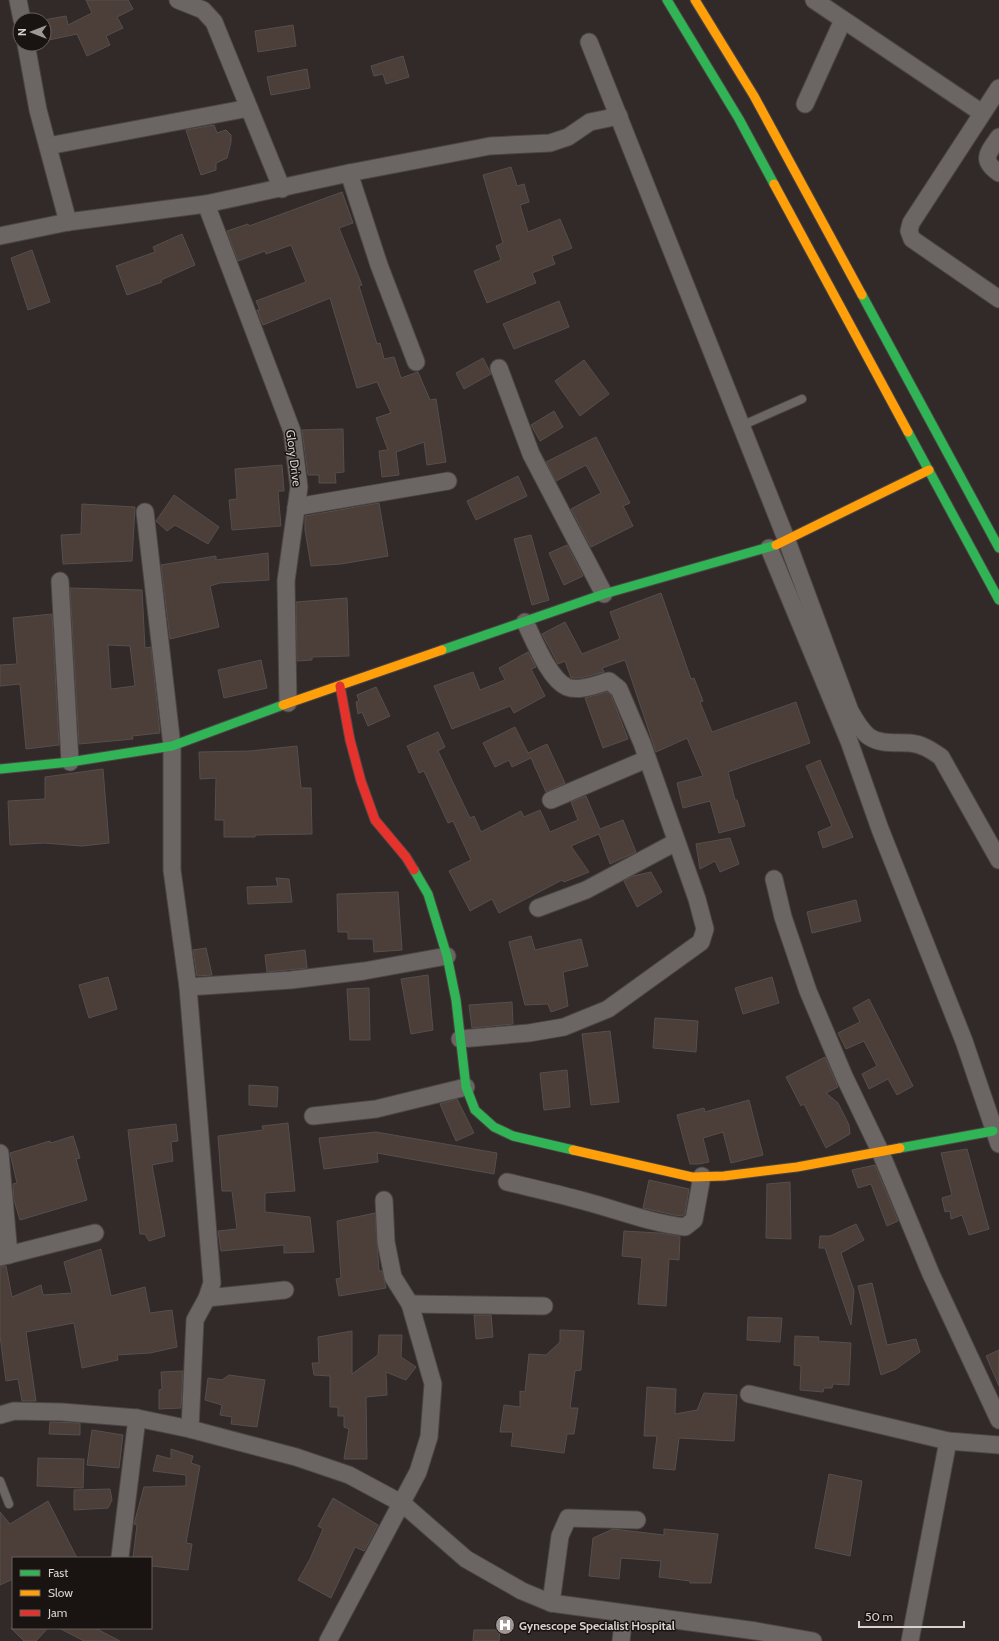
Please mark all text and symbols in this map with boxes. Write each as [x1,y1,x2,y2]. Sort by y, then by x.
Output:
north arrow [12,12,52,52]
text: N [15,28,29,36]
street label: Glory Drive [283,429,305,487]
legend [12,1557,152,1629]
text: Fast [48,1565,68,1580]
text: Slow [48,1585,73,1600]
scale bar [859,1603,964,1629]
text: Jam [47,1605,67,1620]
text: 50 m [865,1609,893,1624]
hospital icon: Gynescope Specialist Hospital [494,1614,516,1636]
place label: Gynescope Specialist Hospital [519,1618,675,1633]

